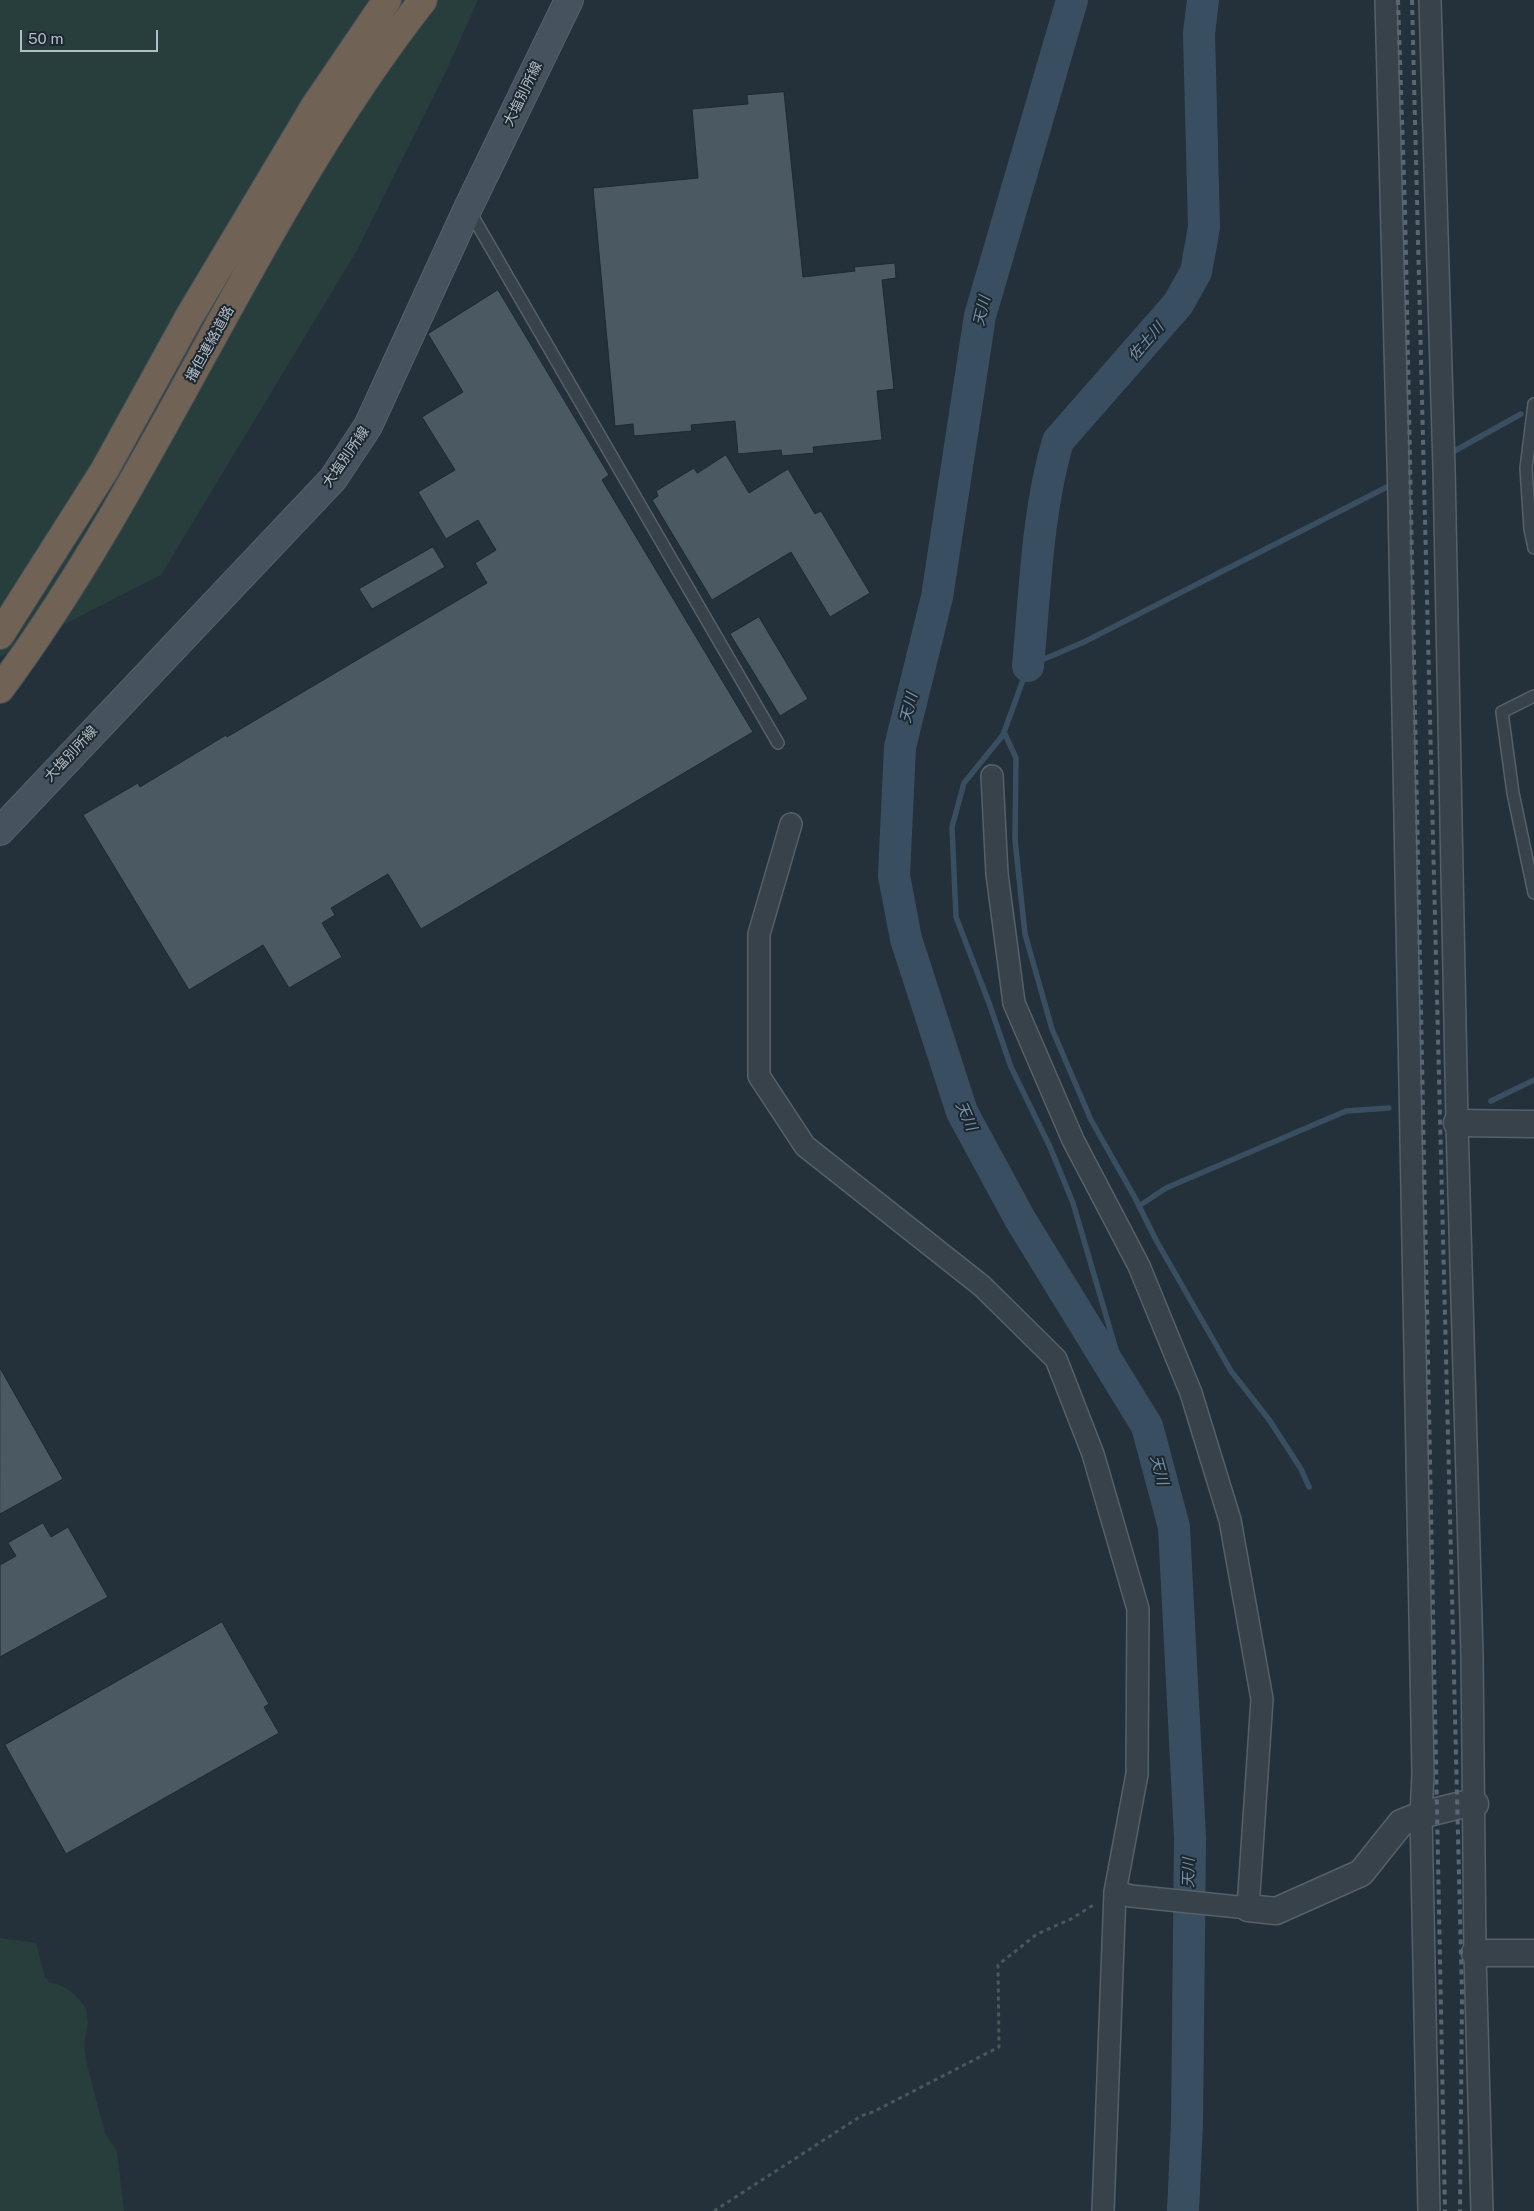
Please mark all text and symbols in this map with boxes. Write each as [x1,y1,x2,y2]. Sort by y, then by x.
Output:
scale bar [22,20,160,52]
text: 50 m [28,30,63,47]
street label: 大塩別所線 [500,59,546,129]
water label: 天川 [970,294,994,328]
street label: 播但連絡道路 [182,303,238,385]
water label: 佐土川 [1124,319,1168,365]
street label: 大塩別所線 [319,424,373,490]
water label: 天川 [897,691,921,725]
street label: 大塩別所線 [41,723,101,785]
water label: 天川 [952,1099,980,1133]
water label: 天川 [1146,1453,1172,1487]
water label: 天川 [1180,1858,1198,1888]

